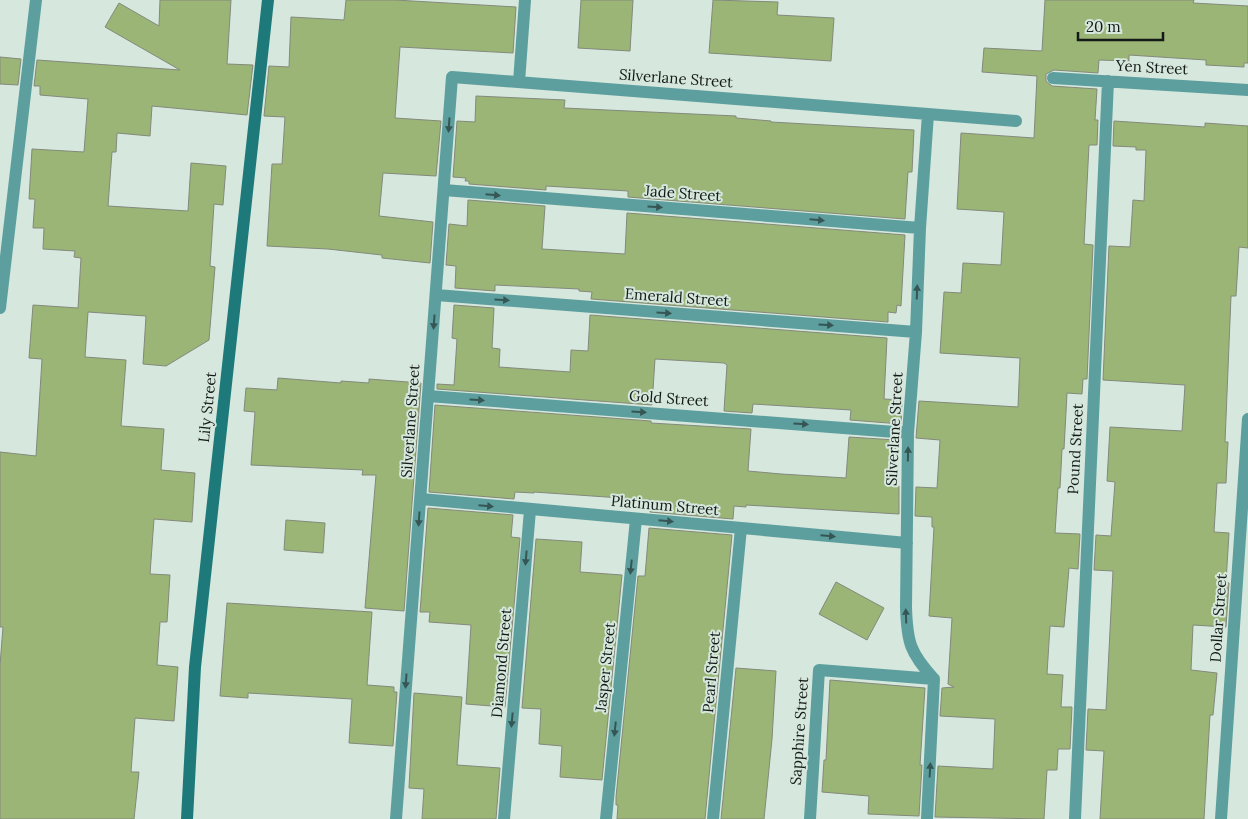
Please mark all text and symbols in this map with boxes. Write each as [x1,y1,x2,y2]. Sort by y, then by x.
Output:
scale bar [1078,10,1163,42]
text: 20 m [1086,17,1121,36]
street label: Yen Street [1114,56,1189,78]
street label: Silverlane Street [618,65,734,91]
one-way arrow [444,118,452,134]
street label: Jade Street [643,181,722,205]
one-way arrow [485,191,501,199]
one-way arrow [647,203,663,211]
one-way arrow [809,216,825,224]
street label: Emerald Street [624,284,730,310]
one-way arrow [914,284,922,300]
one-way arrow [494,296,510,304]
one-way arrow [656,309,672,317]
one-way arrow [429,315,437,331]
one-way arrow [818,321,834,329]
street label: Silverlane Street [397,363,423,479]
street label: Lily Street [194,370,220,443]
street label: Silverlane Street [882,371,906,487]
street label: Gold Street [629,386,710,410]
one-way arrow [469,396,485,404]
street label: Pound Street [1063,403,1087,495]
one-way arrow [631,408,647,416]
one-way arrow [793,421,809,429]
one-way arrow [904,446,912,462]
street label: Platinum Street [610,491,720,519]
one-way arrow [479,502,495,510]
one-way arrow [415,512,423,528]
one-way arrow [658,518,674,526]
one-way arrow [820,532,836,540]
one-way arrow [522,550,530,566]
one-way arrow [627,560,635,576]
street label: Dollar Street [1205,573,1231,663]
street label: Diamond Street [487,607,515,719]
one-way arrow [902,608,910,624]
street label: Jasper Street [591,621,619,714]
street label: Pearl Street [698,630,724,714]
one-way arrow [402,674,410,690]
street label: Sapphire Street [786,676,812,786]
one-way arrow [508,712,516,728]
one-way arrow [611,721,619,737]
one-way arrow [926,762,934,778]

